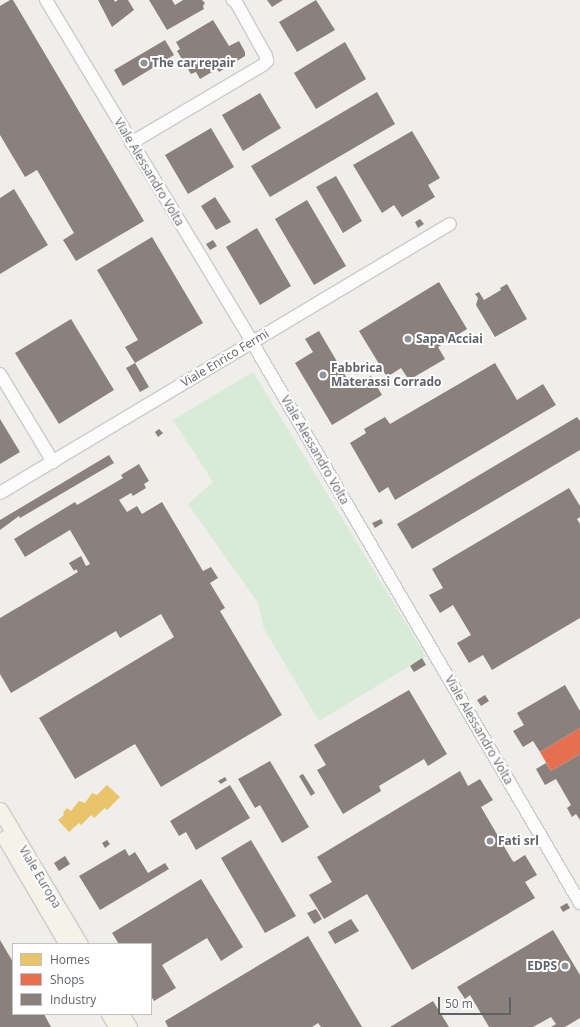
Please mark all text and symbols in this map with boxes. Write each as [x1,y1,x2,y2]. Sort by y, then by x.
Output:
place label: The car repair [152,56,236,70]
marker: The car repair [139,58,149,68]
street label: Viale Alessandro Volta [111,115,187,229]
street label: Viale Enrico Fermi [179,326,271,390]
place label: Sapa Acciai [416,332,483,346]
marker: Sapa Acciai [403,334,413,344]
place label: Fabbrica Materassi Corrado [331,361,442,389]
marker: Fabbrica Materassi Corrado [318,370,328,380]
street label: Viale Alessandro Volta [278,393,352,507]
street label: Viale Alessandro Volta [442,673,516,787]
place label: Fati srl [498,834,539,848]
marker: Fati srl [485,836,495,846]
street label: Viale Europa [16,843,64,911]
legend [12,943,152,1015]
text: Homes [50,951,90,968]
place label: EDPS [527,959,557,973]
marker: EDPS [560,961,570,971]
text: Shops [50,971,84,988]
scale bar [440,989,513,1015]
text: Industry [50,991,96,1008]
text: 50 m [445,995,473,1012]

